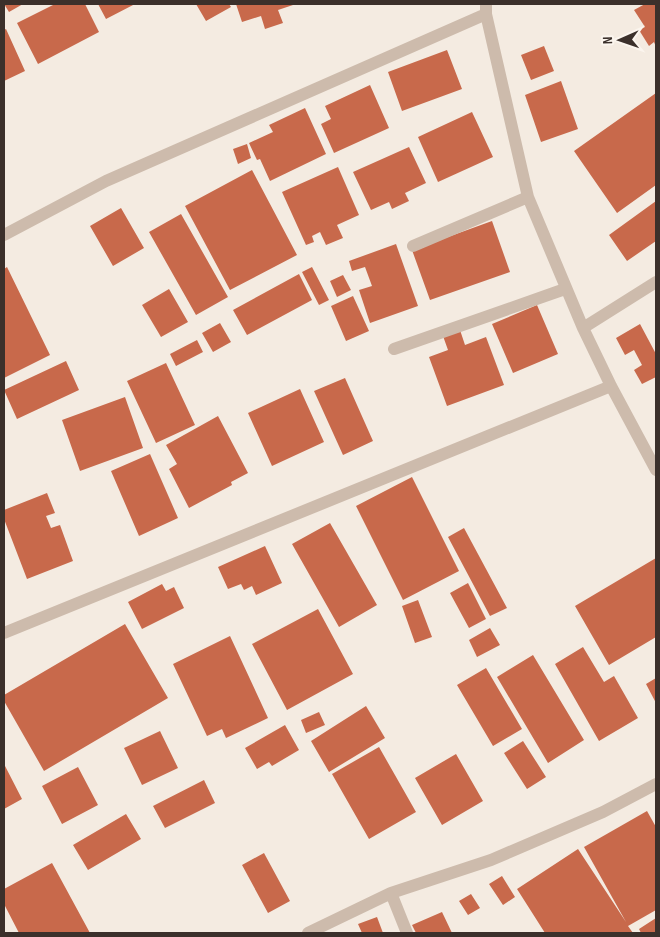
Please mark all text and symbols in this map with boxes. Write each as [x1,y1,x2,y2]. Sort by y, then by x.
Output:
north arrow [595,15,645,65]
text: N [599,36,616,44]

